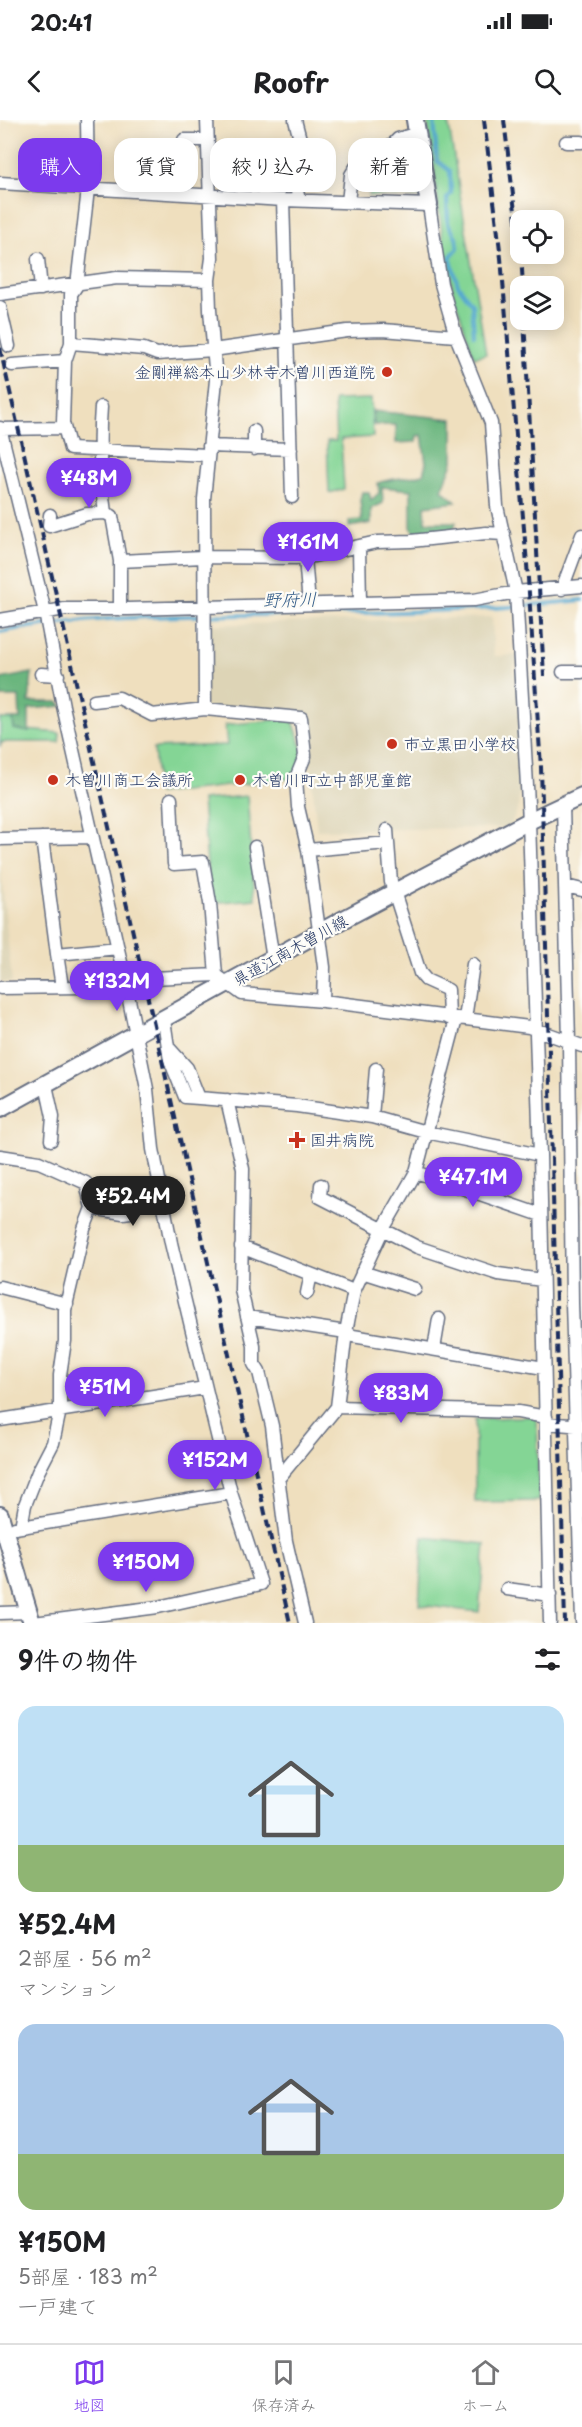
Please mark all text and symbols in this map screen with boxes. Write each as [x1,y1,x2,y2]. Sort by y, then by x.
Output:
text: 20:41 [30,5,92,38]
text: Roofr [253,61,329,102]
icon: back [18,65,51,98]
icon: search [531,65,564,98]
chip: 購入 [18,138,102,192]
chip: 賃貸 [114,138,198,192]
chip: 絞り込み [210,138,336,192]
chip: 新着 [348,138,432,192]
map controls [510,210,564,330]
button: locate [510,210,564,264]
button: layers [510,276,564,330]
place label: 金剛禅総本山少林寺木曽川西道院 [135,359,375,383]
marker: 金剛禅総本山少林寺木曽川西道院 [380,365,394,379]
pin: ¥48M [53,458,125,509]
text: ¥48M [60,462,118,492]
pin: ¥161M [266,522,350,573]
text: ¥161M [277,526,339,556]
water label: 野府川 [263,585,317,612]
place label: 市立黒田小学校 [404,731,516,755]
marker: 市立黒田小学校 [385,737,399,751]
place label: 木曽川商工会議所 [65,767,193,791]
place label: 木曽川町立中部児童館 [252,767,412,791]
marker: 木曽川商工会議所 [46,773,60,787]
marker: 木曽川町立中部児童館 [233,773,247,787]
street label: 県道江南木曽川線 [228,908,351,991]
pin: ¥132M [75,961,159,1012]
text: ¥132M [84,965,150,995]
place label: 国井病院 [310,1127,374,1151]
marker: 国井病院 [288,1131,306,1149]
pin: ¥47.1M [424,1157,522,1208]
text: ¥47.1M [438,1161,508,1191]
pin: ¥52.4M [84,1176,182,1227]
text: ¥52.4M [95,1180,171,1210]
pin: ¥51M [69,1367,141,1418]
text: ¥51M [79,1371,131,1401]
pin: ¥83M [365,1373,437,1424]
text: ¥83M [373,1377,429,1407]
pin: ¥152M [173,1440,257,1491]
text: ¥152M [182,1444,248,1474]
pin: ¥150M [104,1542,188,1593]
text: ¥150M [112,1546,180,1576]
text: 9件の物件 [18,1640,138,1679]
icon: filters [531,1643,564,1676]
icon: home [237,1745,345,1853]
text: ¥52.4M [18,1904,116,1943]
text: 2部屋 · 56 m² [18,1943,152,1973]
text: マンション [18,1973,117,2003]
icon: home [237,2063,345,2171]
text: ¥150M [18,2222,107,2261]
text: 5部屋 · 183 m² [18,2261,158,2291]
text: 一戸建て [18,2291,98,2321]
tab: 地図 [73,2356,106,2416]
tab: 保存済み [252,2356,316,2416]
tab: ホーム [462,2356,509,2416]

